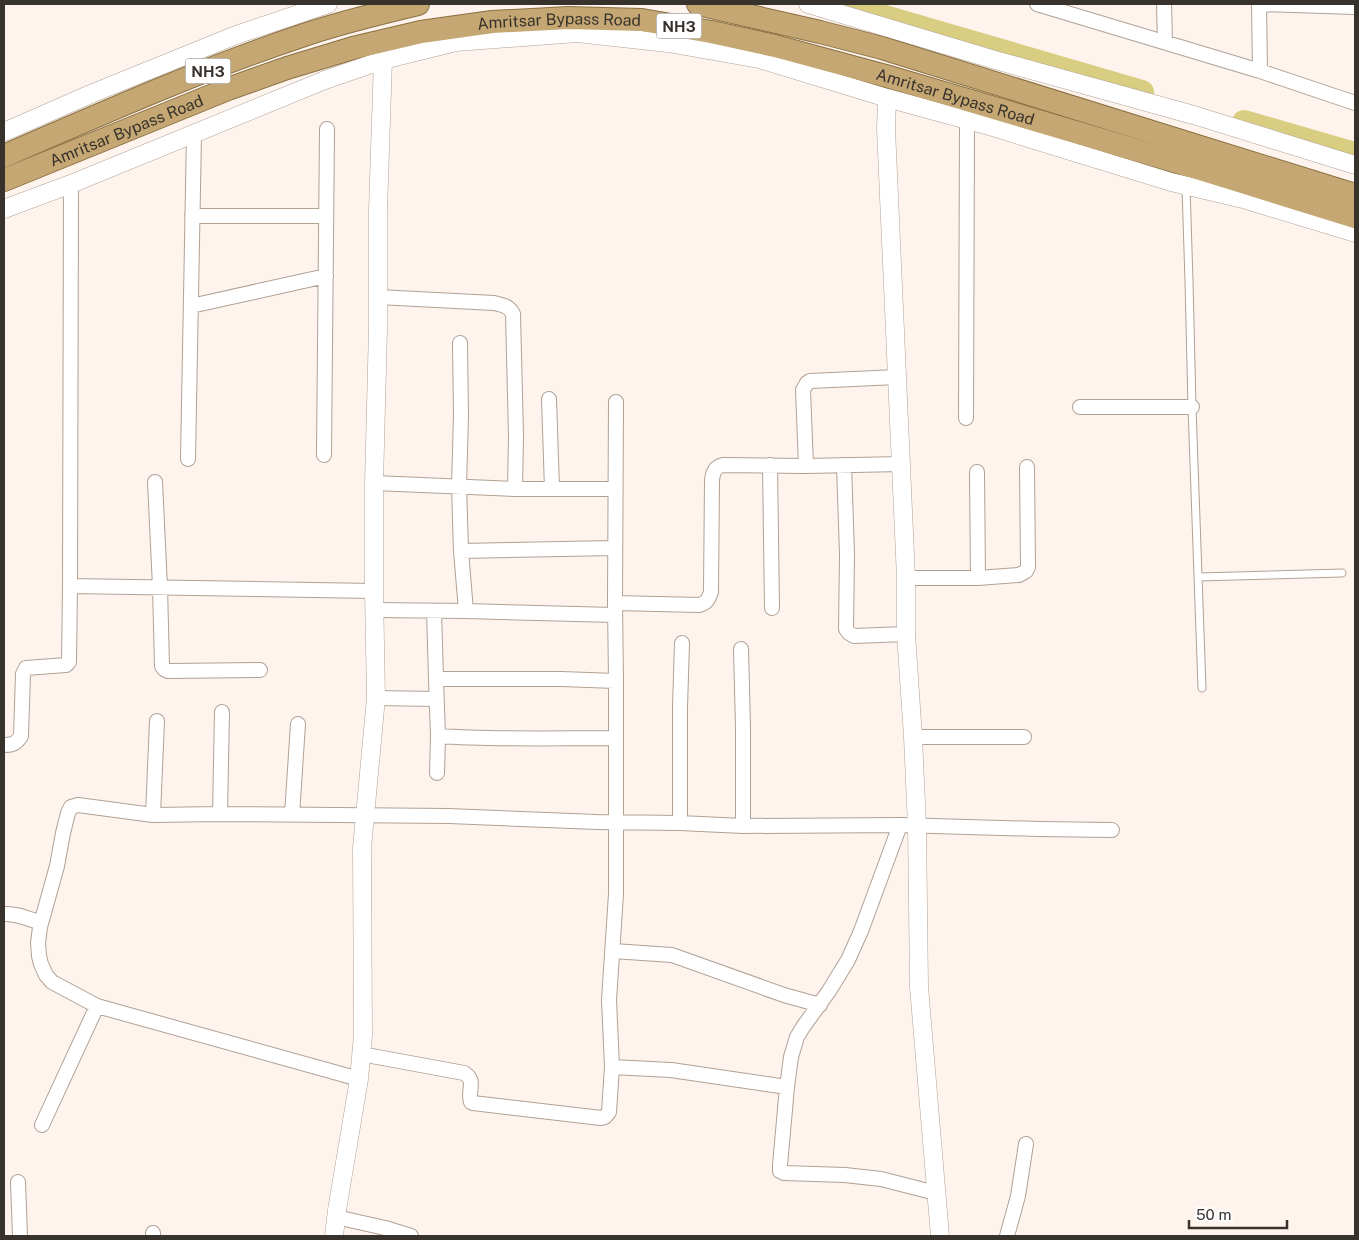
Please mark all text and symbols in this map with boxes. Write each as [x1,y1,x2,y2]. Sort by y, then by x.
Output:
street label: Amritsar Bypass Road [476,8,641,34]
road number: NH3 [656,14,702,38]
road number: NH3 [186,58,230,84]
street label: Amritsar Bypass Road [874,64,1037,129]
street label: Amritsar Bypass Road [47,91,206,170]
scale bar [1189,1198,1286,1230]
text: 50 m [1196,1206,1231,1223]

